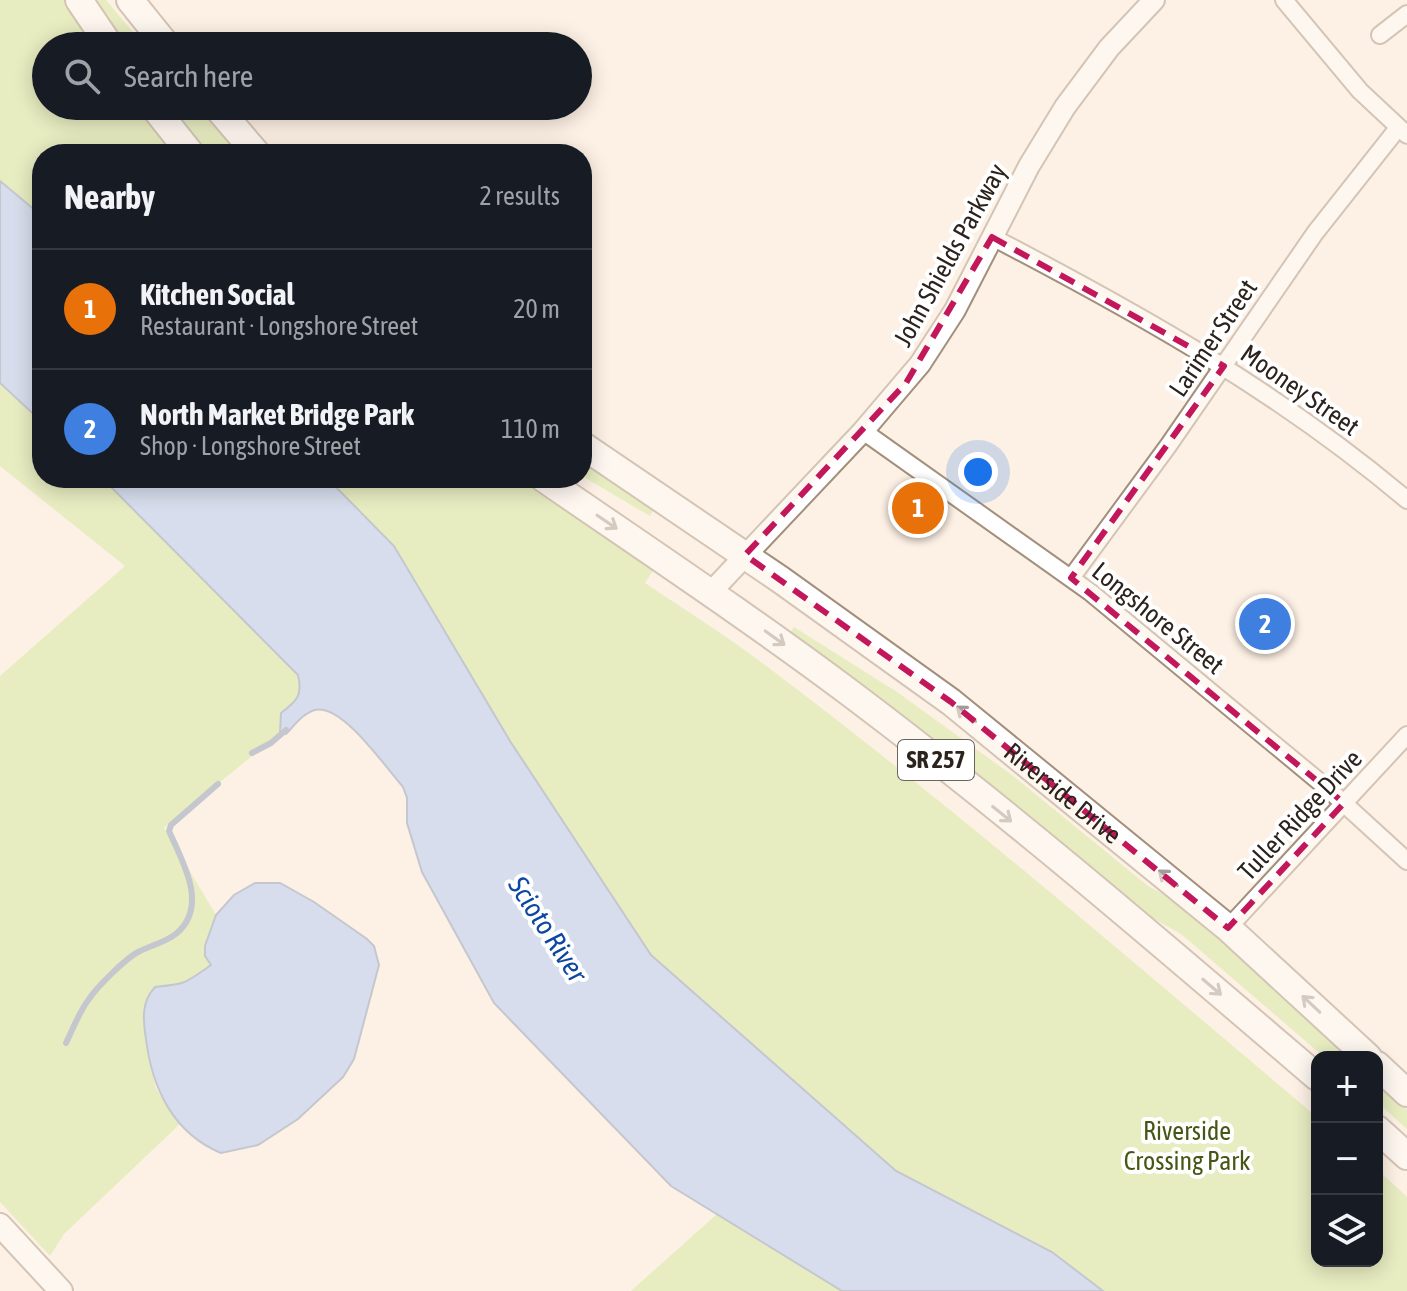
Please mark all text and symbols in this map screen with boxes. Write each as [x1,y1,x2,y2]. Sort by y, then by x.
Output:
search box [32,32,592,120]
icon: search [60,54,104,98]
text: Search here [124,59,253,93]
street label: John Shields Parkway [887,158,1013,351]
text: Nearby [64,177,155,216]
text: 2 results [479,181,560,211]
street label: Larimer Street [1163,274,1263,402]
text: Kitchen Social [140,277,294,311]
text: 1 [84,294,96,324]
text: 20 m [513,294,560,324]
text: Restaurant · Longshore Street [140,311,418,341]
street label: Mooney Street [1235,338,1365,442]
text: North Market Bridge Park [140,397,414,431]
text: 2 [84,414,96,444]
text: 110 m [501,414,560,444]
text: Shop · Longshore Street [140,431,361,461]
your location [958,452,998,492]
pin: 1 [892,478,944,538]
one-way arrow [596,514,618,531]
street label: Longshore Street [1086,556,1230,680]
pin: 2 [1239,594,1291,654]
one-way arrow [763,629,785,646]
one-way arrow [956,705,977,723]
street label: Riverside Drive [998,737,1127,850]
road number: SR 257 [898,740,974,780]
street label: Tuller Ridge Drive [1232,744,1368,886]
one-way arrow [991,805,1012,823]
water label: Scioto River [502,869,595,989]
one-way arrow [1158,870,1179,887]
one-way arrow [1201,978,1222,996]
one-way arrow [1301,996,1321,1014]
map controls [1311,1051,1383,1267]
button: + [1311,1051,1383,1123]
park label: Riverside Crossing Park [1124,1116,1250,1176]
button: − [1311,1123,1383,1195]
button: layers [1311,1195,1383,1267]

